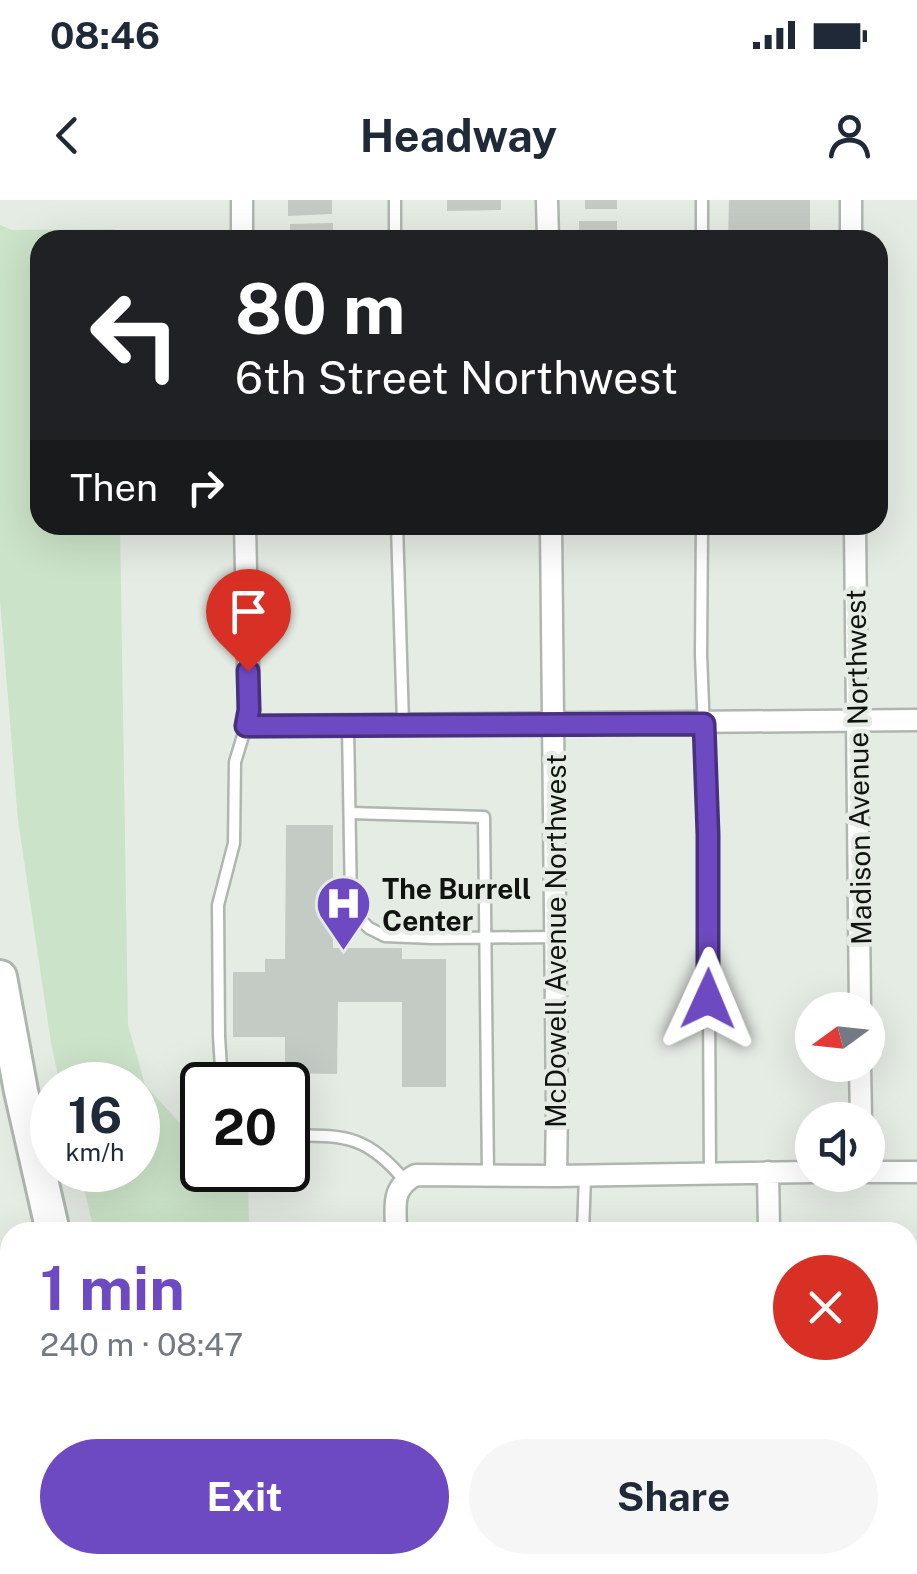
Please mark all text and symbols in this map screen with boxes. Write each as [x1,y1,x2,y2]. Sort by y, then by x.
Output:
text: 08:46 [50,13,160,58]
icon: back [40,108,95,163]
icon: person [822,108,877,163]
text: Headway [360,109,557,162]
text: 80 m [235,267,405,350]
icon: left [70,270,200,400]
text: 6th Street Northwest [235,351,678,404]
icon: right [178,460,233,515]
text: Then [70,465,158,510]
pin [206,569,291,672]
icon: arrive [221,584,276,639]
street label: Madison Avenue Northwest [838,589,878,945]
street label: McDowell Avenue Northwest [539,754,572,1128]
place label: The Burrell Center [382,872,531,937]
hospital icon: The Burrell Center [313,874,373,953]
position arrow [656,947,760,1051]
north arrow [795,992,885,1082]
map controls [795,992,885,1192]
speed limit sign: 20 [180,1062,310,1192]
text: 16 [68,1085,122,1144]
button: sound [795,1102,885,1192]
text: km/h [66,1137,124,1167]
text: 1 min [40,1253,185,1324]
button: close [773,1255,878,1360]
text: 240 m · 08:47 [40,1326,243,1363]
button: Exit [40,1439,449,1554]
button: Share [469,1439,878,1554]

